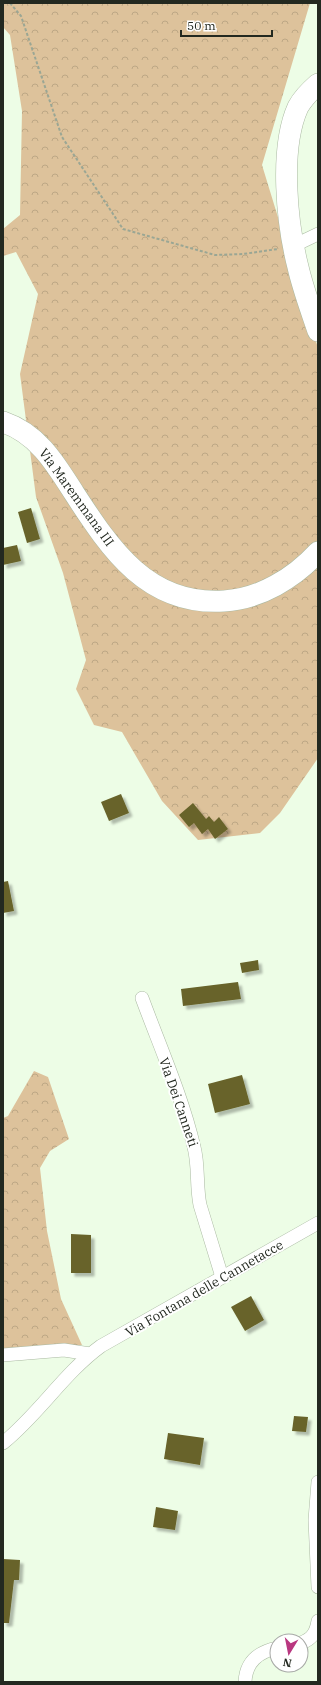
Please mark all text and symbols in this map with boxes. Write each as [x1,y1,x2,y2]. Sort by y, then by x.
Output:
scale bar [181,12,272,38]
text: 50 m [187,18,216,33]
street label: Via Maremmana III [35,445,118,550]
street label: Via Dei Canneti [155,1055,202,1149]
street label: Via Fontana delle Cannetacce [122,1236,286,1341]
north arrow [269,1633,309,1673]
text: N [281,1655,293,1670]

